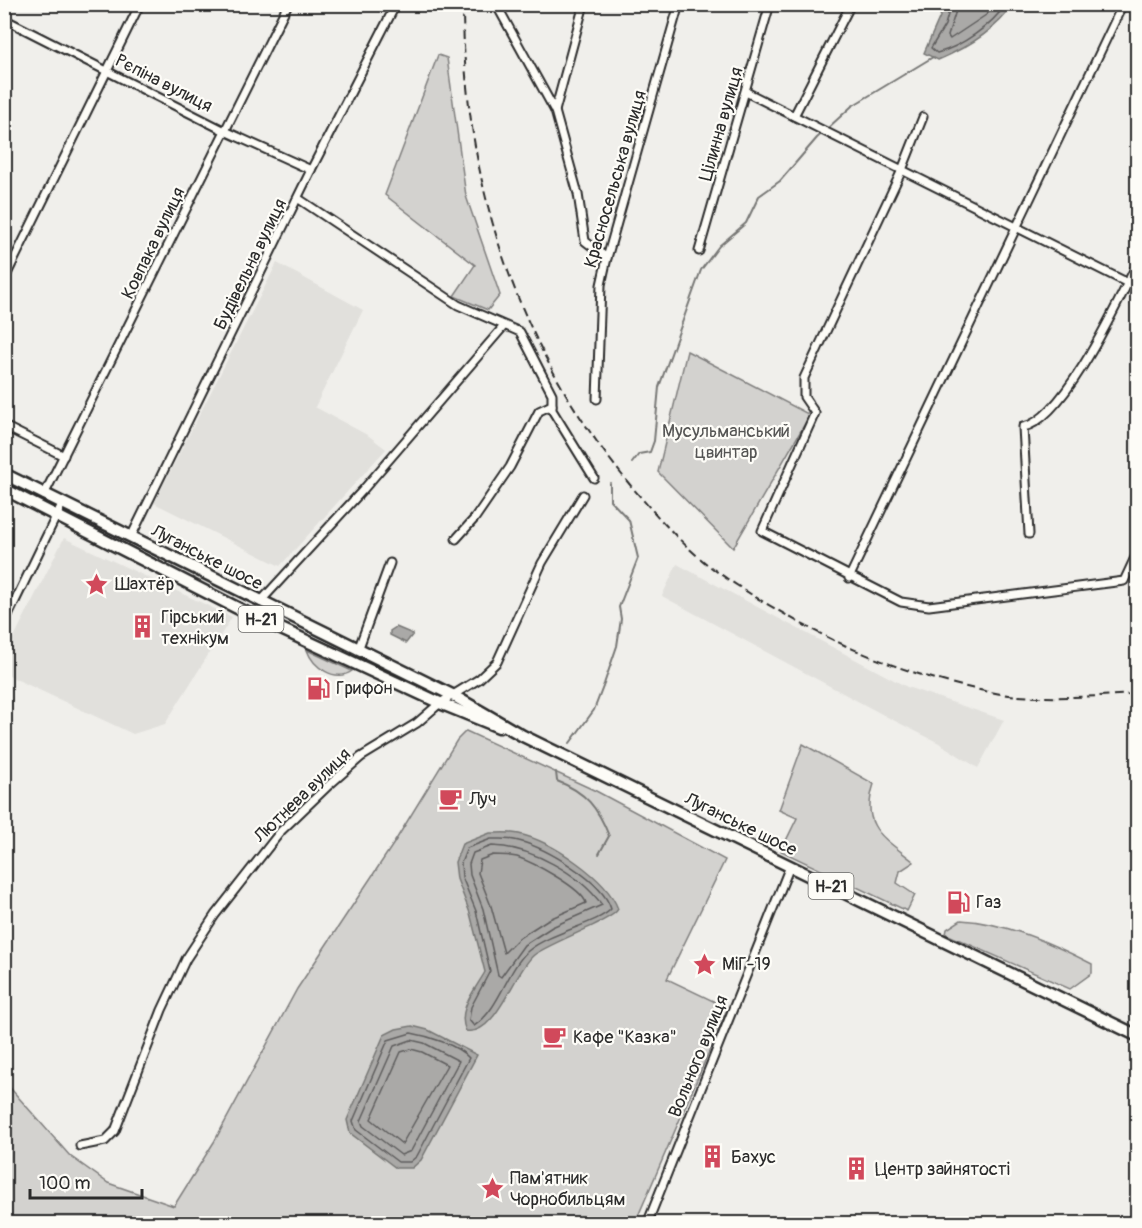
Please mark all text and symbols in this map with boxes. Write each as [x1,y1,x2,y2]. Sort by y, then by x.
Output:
street label: Рєпіна вулиця [111,49,216,118]
street label: Цілинна вулиця [694,65,749,184]
street label: Красносельська вулиця [579,88,652,271]
street label: Ковпака вулиця [116,183,190,303]
street label: Будівельна вулиця [209,195,292,334]
park label: Мусульманський цвинтар [662,420,790,464]
street label: Луганське шосе [146,519,266,595]
place icon: Шахтёр [84,571,110,597]
place label: Шахтёр [115,573,174,596]
place label: Гірський технікум [161,606,229,650]
road number: Н-21 [238,606,284,632]
building icon: Гірський технікум [130,614,156,640]
fuel station icon: Грифон [305,675,331,701]
place label: Грифон [336,677,393,700]
street label: Лютнева вулиця [248,743,356,848]
cafe icon: Луч [438,786,464,812]
street label: Луганське шосе [680,787,801,862]
place label: Луч [468,788,497,811]
road number: Н-21 [808,873,854,899]
fuel station icon: Газ [945,889,971,915]
place label: Газ [976,891,1002,914]
place icon: МіГ-19 [691,951,717,977]
place label: МіГ-19 [722,953,771,976]
street label: Вольного вулиця [664,992,733,1121]
cafe icon: Кафе "Казка" [542,1024,568,1050]
place label: Кафе "Казка" [573,1026,677,1049]
building icon: Бахус [700,1144,726,1170]
place label: Бахус [731,1146,776,1169]
building icon: Центр зайнятості [844,1156,870,1182]
place label: Центр зайнятості [875,1158,1010,1181]
scale bar [30,1162,142,1200]
place label: Пам'ятник Чорнобильцям [510,1167,625,1211]
text: 100 m [39,1172,91,1195]
place icon: Пам'ятник Чорнобильцям [479,1175,505,1201]

